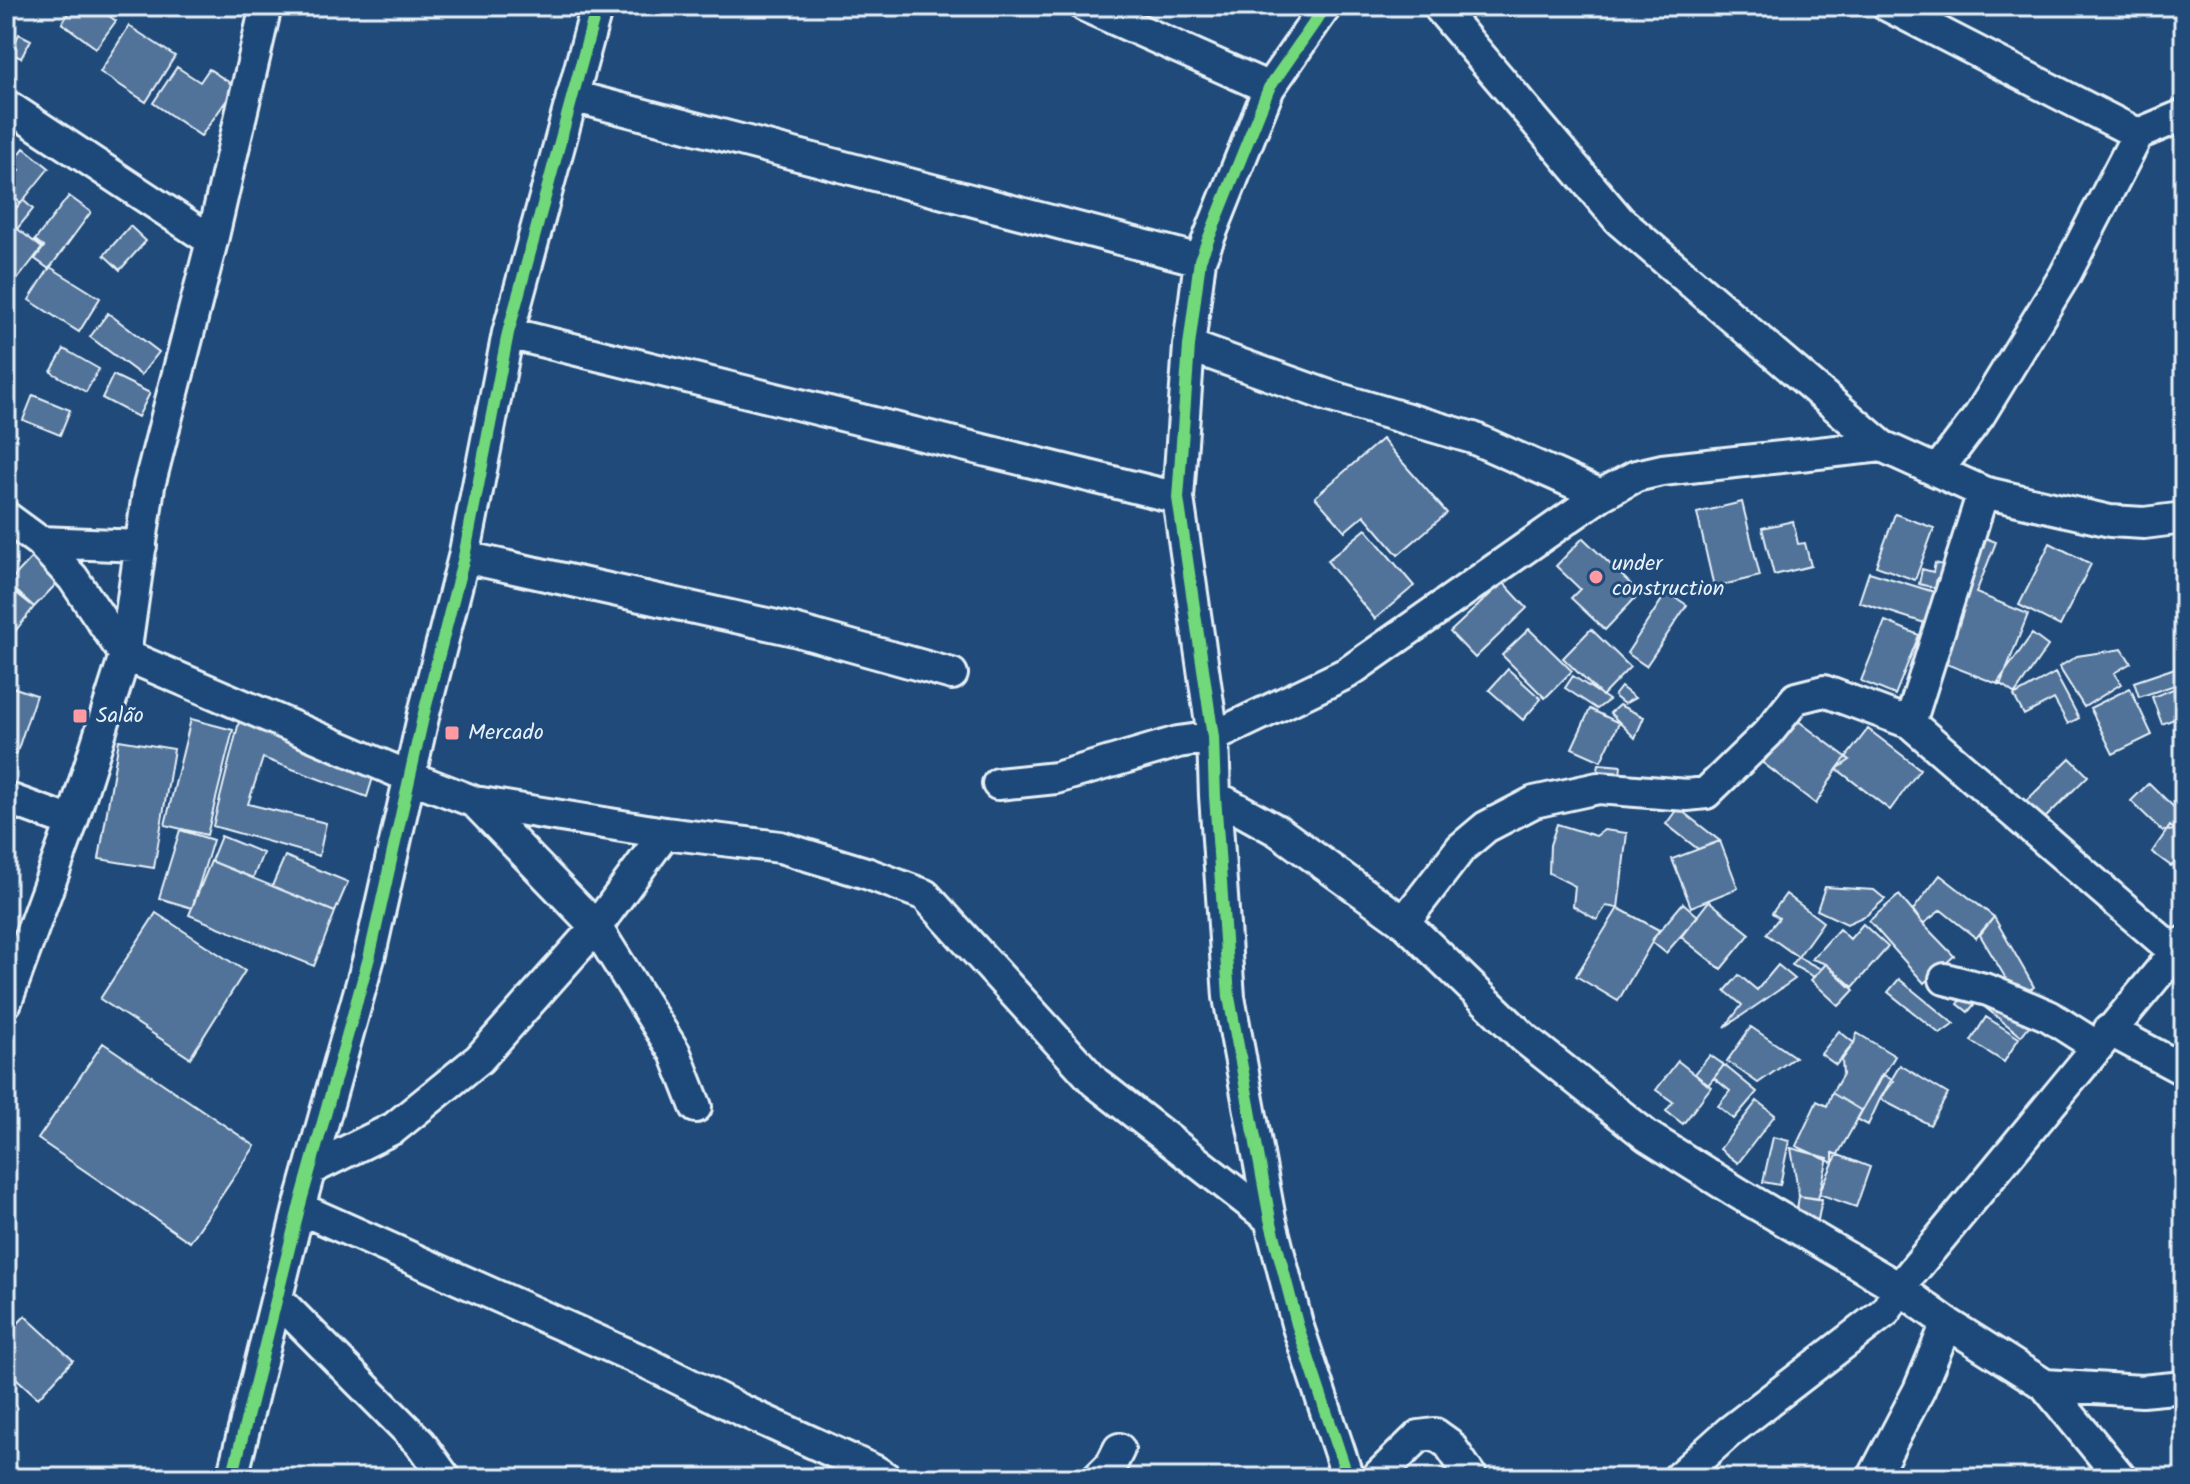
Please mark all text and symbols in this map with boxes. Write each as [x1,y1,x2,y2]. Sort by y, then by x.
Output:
place label: under construction [1612,547,1724,607]
marker: under construction [1587,568,1605,586]
place label: Salão [96,699,144,734]
marker: Salão [71,707,89,725]
place label: Mercado [468,716,544,751]
marker: Mercado [443,724,461,742]

